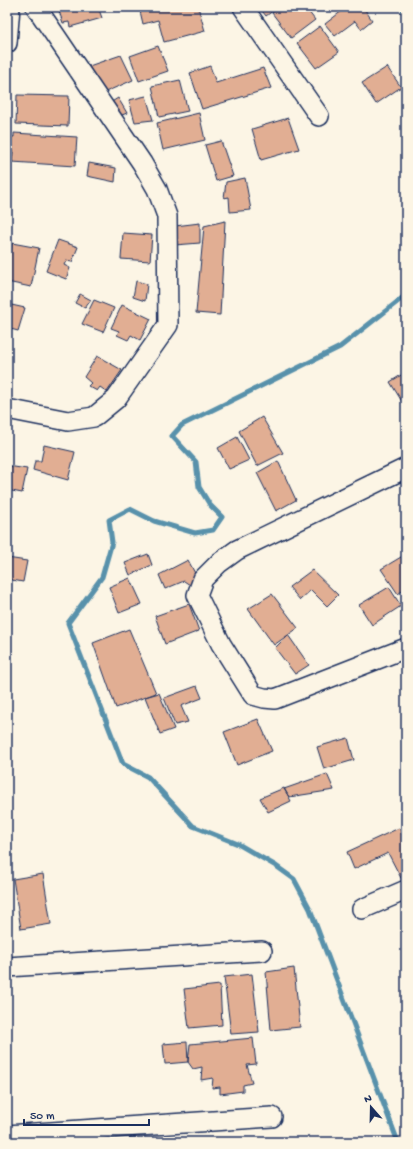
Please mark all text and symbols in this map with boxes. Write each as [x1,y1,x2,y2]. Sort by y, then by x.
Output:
north arrow [351,1087,391,1127]
text: N [363,1093,374,1106]
scale bar [24,1101,149,1127]
text: 50 m [30,1110,55,1124]

